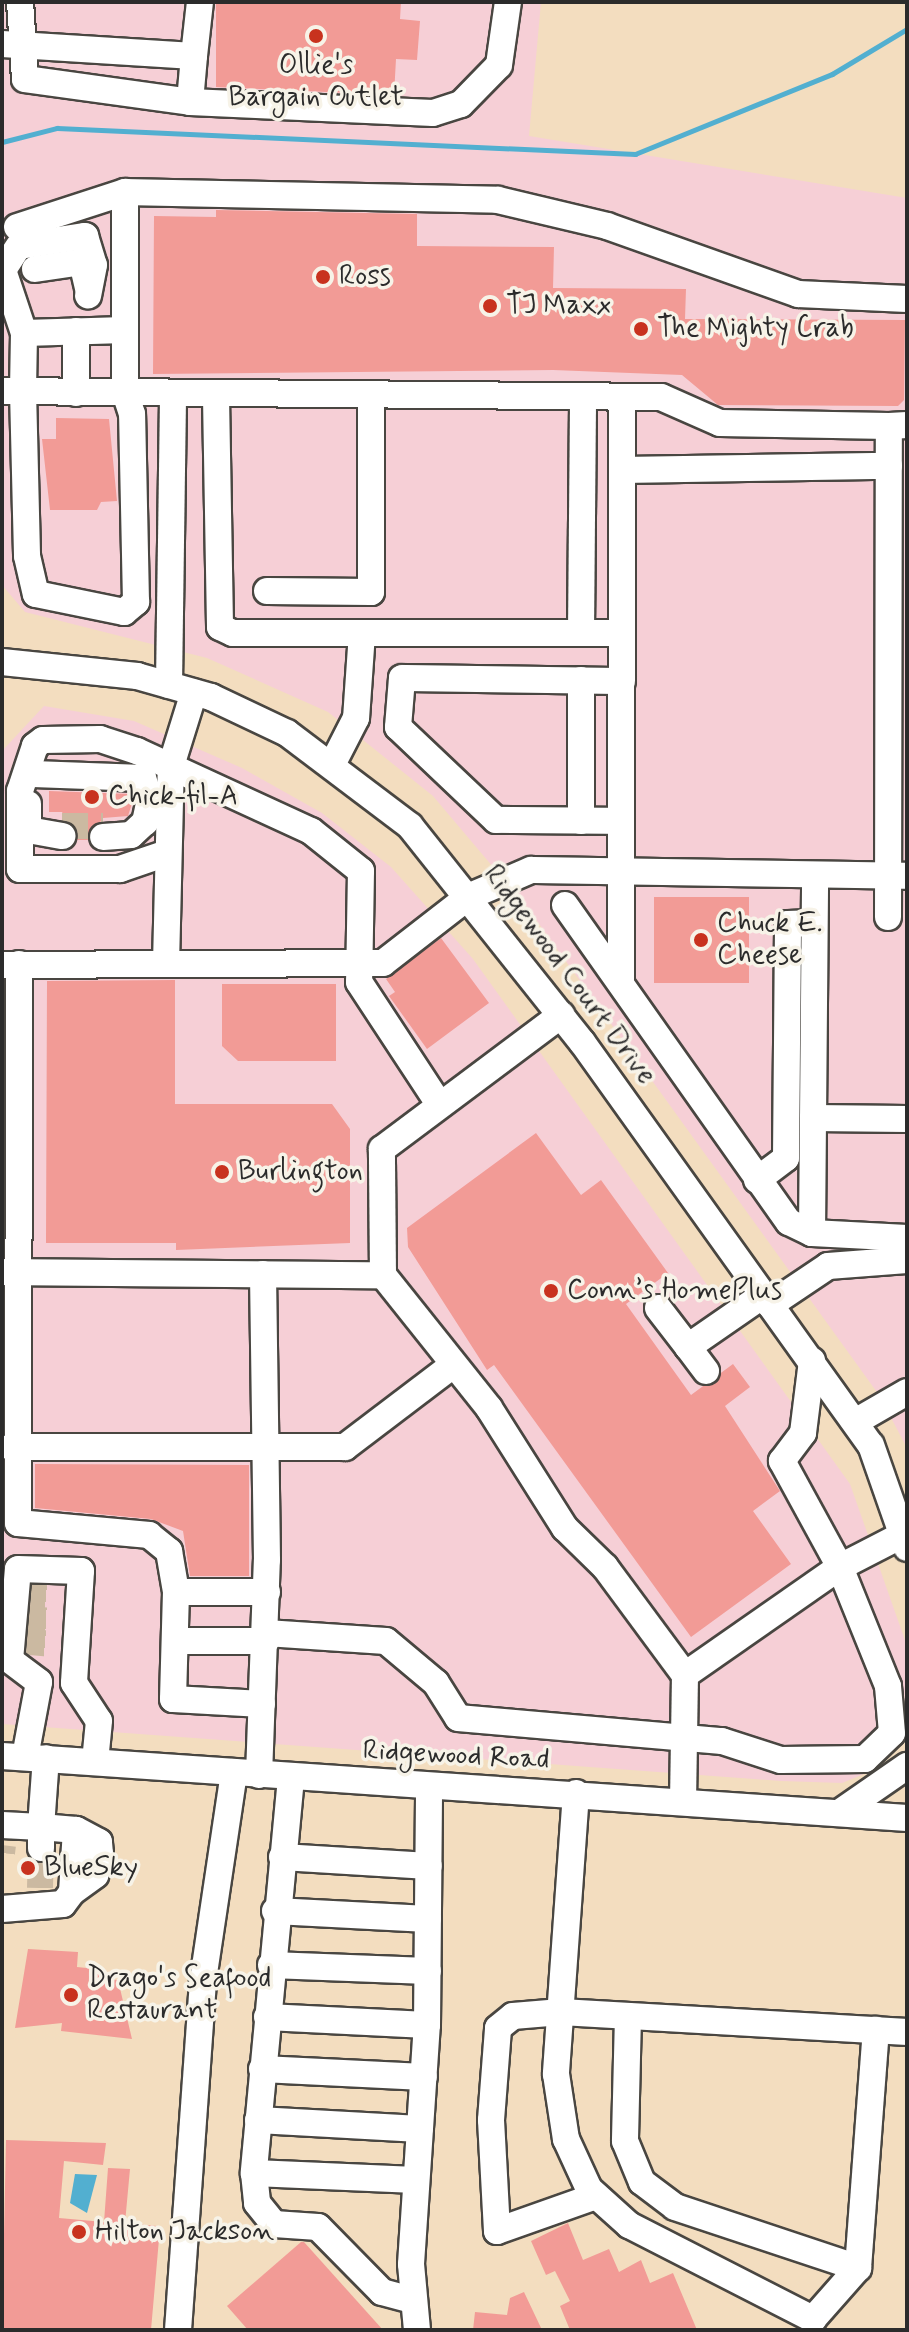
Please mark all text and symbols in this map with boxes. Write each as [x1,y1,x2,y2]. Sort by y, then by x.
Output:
marker: Ollie's Bargain Outlet [307,27,325,45]
place label: Ollie's Bargain Outlet [229,49,403,115]
place label: Ross [339,260,391,294]
marker: Ross [314,268,332,286]
place label: TJ Maxx [506,289,612,323]
marker: TJ Maxx [481,297,499,315]
place label: The Mighty Crab [657,312,862,346]
marker: The Mighty Crab [632,320,650,338]
place label: Chick-fil-A [108,780,238,814]
marker: Chick-fil-A [83,788,101,806]
street label: Ridgewood Court Drive [476,860,662,1090]
place label: Chuck E. Cheese [717,907,819,973]
marker: Chuck E. Cheese [692,931,710,949]
place label: Burlington [238,1155,363,1189]
marker: Burlington [213,1163,231,1181]
place label: Conn’s HomePlus [567,1274,784,1308]
marker: Conn’s HomePlus [542,1282,560,1300]
street label: Ridgewood Road [364,1734,548,1778]
place label: BlueSky [44,1851,138,1885]
marker: BlueSky [19,1859,37,1877]
place label: Drago's Seafood Restaurant [87,1962,273,2028]
marker: Drago's Seafood Restaurant [62,1986,80,2004]
place label: Hilton Jackson [95,2215,268,2249]
marker: Hilton Jackson [70,2223,88,2241]

